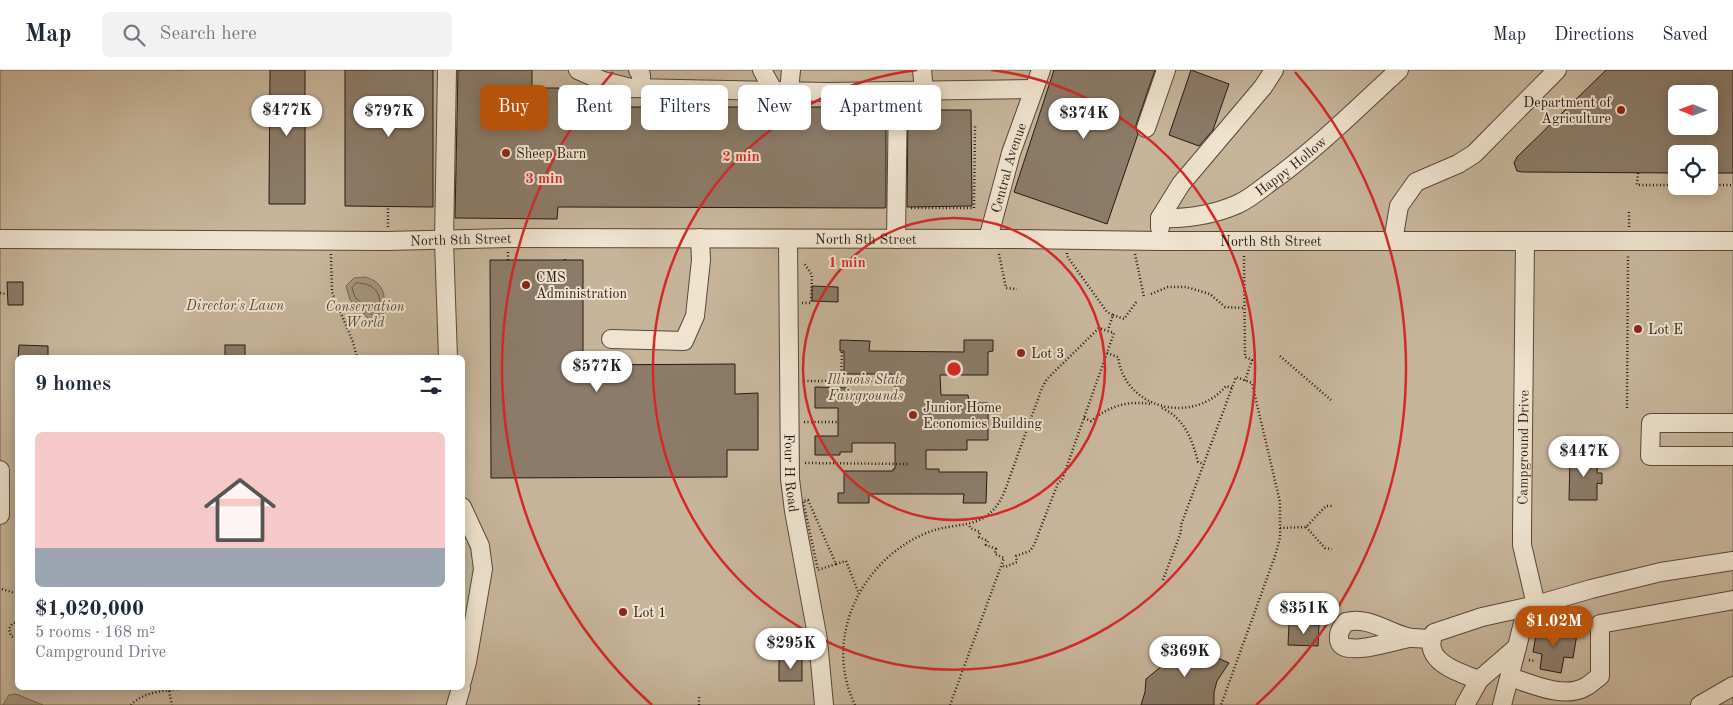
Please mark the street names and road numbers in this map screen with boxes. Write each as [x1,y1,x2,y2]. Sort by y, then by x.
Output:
street label: Central Avenue [989,121,1029,215]
street label: Happy Hollow [1253,134,1330,199]
street label: North 8th Street [410,232,512,248]
street label: North 8th Street [815,233,917,247]
street label: North 8th Street [1220,235,1322,249]
street label: Campground Drive [1516,390,1531,505]
street label: Four H Road [782,434,800,513]

